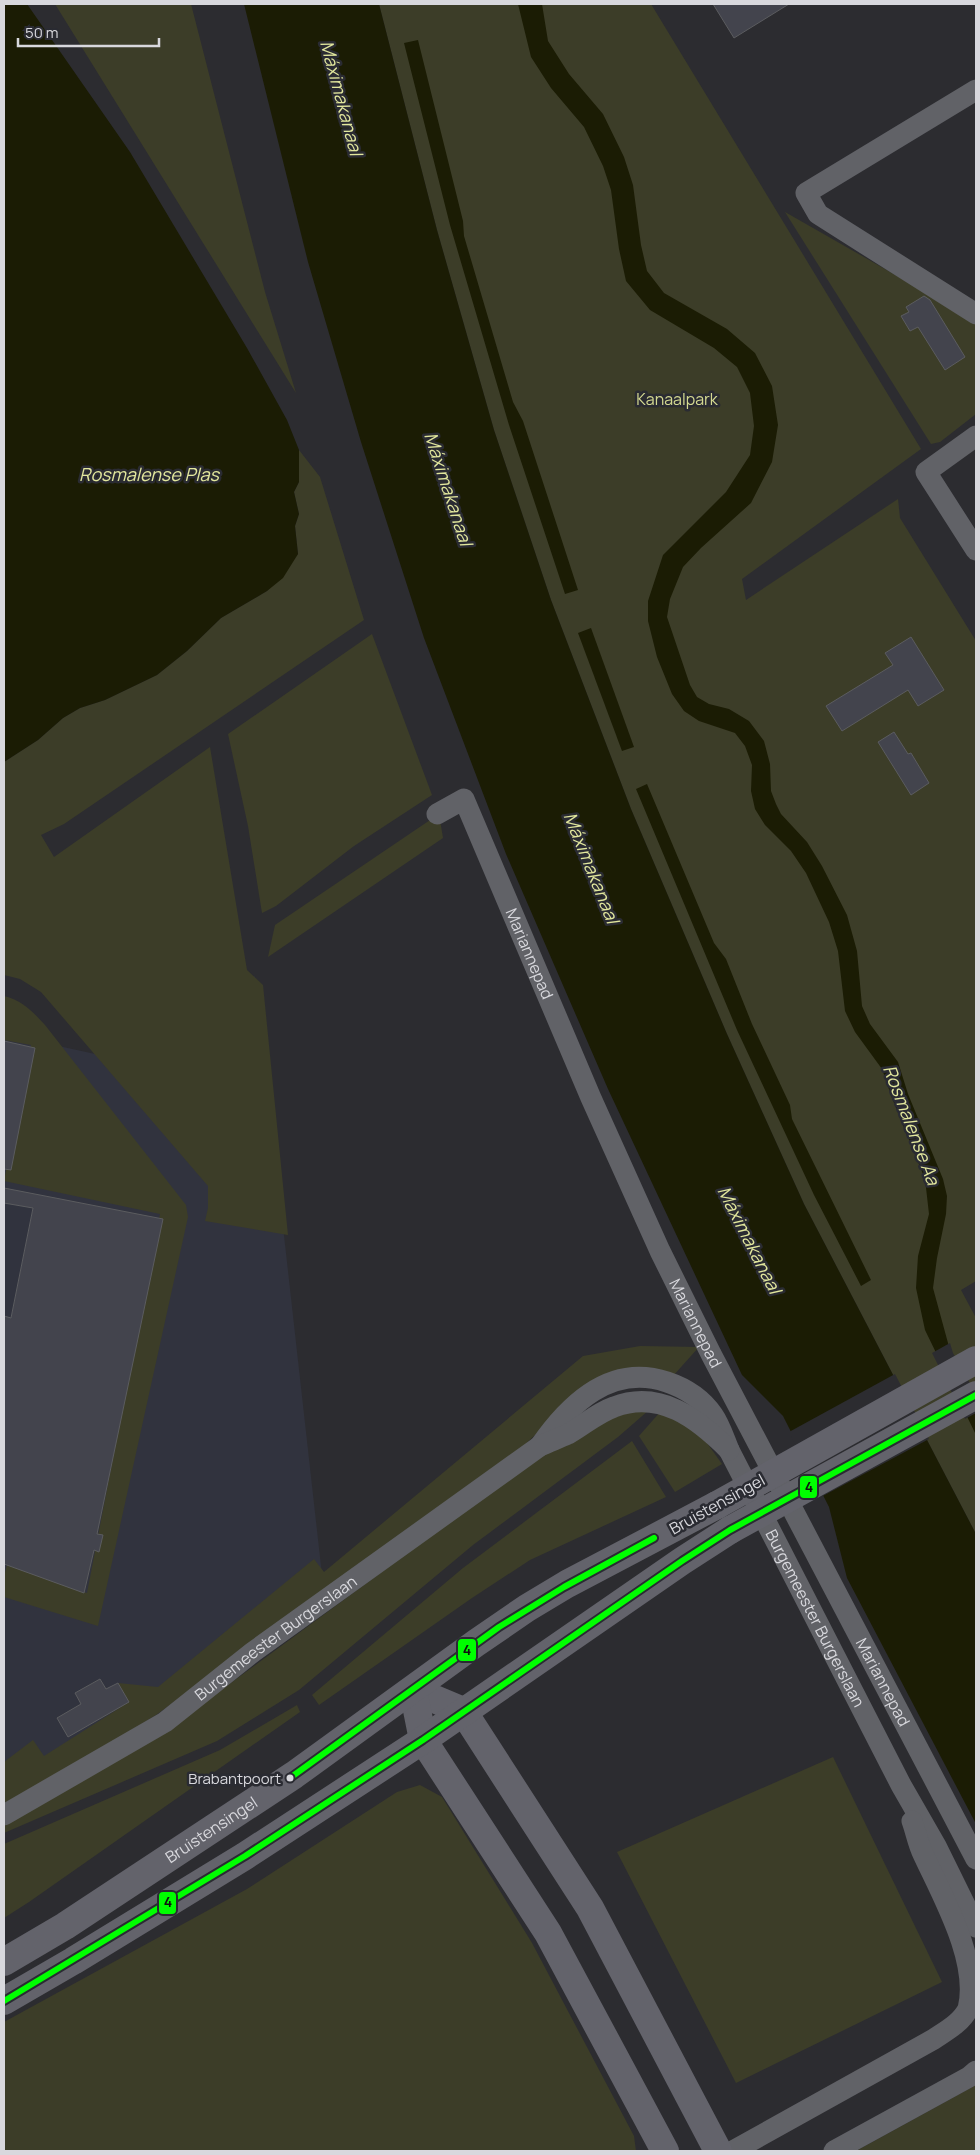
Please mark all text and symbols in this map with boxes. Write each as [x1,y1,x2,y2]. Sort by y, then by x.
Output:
scale bar [18,15,159,47]
text: 50 m [25,22,59,43]
water label: Máximakanaal [315,38,370,160]
park label: Kanaalpark [636,388,719,410]
water label: Máximakanaal [419,429,479,551]
water label: Rosmalense Plas [79,462,220,486]
water label: Máximakanaal [559,808,626,929]
street label: Mariannepad [501,905,559,1003]
water label: Rosmalense Aa [878,1061,946,1189]
water label: Máximakanaal [712,1182,789,1300]
street label: Mariannepad [664,1275,727,1371]
street label: Bruistensingel [665,1469,769,1539]
line badge: 4 [799,1475,818,1499]
text: 4 [805,1477,813,1496]
street label: Burgemeester Burgerslaan [761,1526,870,1711]
street label: Burgemeester Burgerslaan [190,1570,361,1705]
street label: Mariannepad [851,1634,915,1730]
line badge: 4 [457,1638,477,1662]
text: 4 [463,1640,471,1659]
place label: Brabantpoort [188,1768,281,1789]
marker: Brabantpoort [285,1773,295,1783]
street label: Bruistensingel [161,1791,262,1868]
line badge: 4 [158,1891,177,1915]
text: 4 [164,1892,172,1911]

